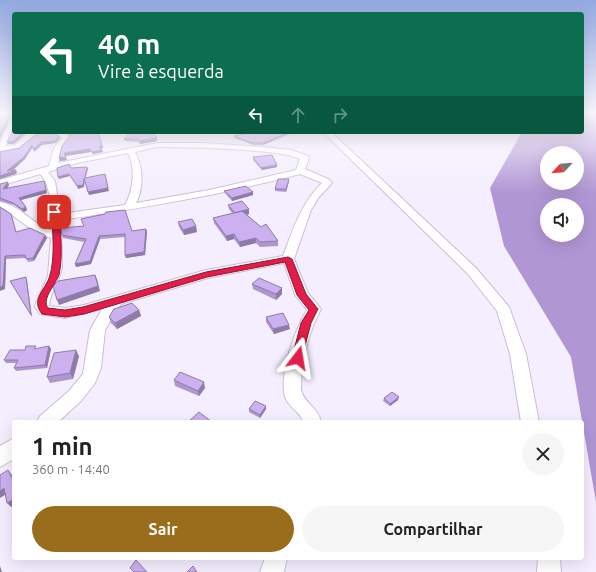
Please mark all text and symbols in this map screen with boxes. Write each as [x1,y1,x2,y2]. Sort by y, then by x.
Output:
icon: left [32,28,84,80]
text: 40 m [98,28,160,59]
text: Vire à esquerda [98,61,224,81]
icon: left [245,104,267,126]
icon: ahead [287,104,309,126]
icon: right [329,104,351,126]
north arrow [540,146,584,190]
map controls [540,146,584,242]
pin [37,195,71,229]
button: sound [540,198,584,242]
icon: arrive [43,201,65,223]
position arrow [277,337,319,379]
text: 1 min [32,433,93,460]
button: close [522,433,564,475]
text: 360 m · 14:40 [32,462,110,476]
button: Sair [32,506,294,552]
button: Compartilhar [302,506,564,552]

